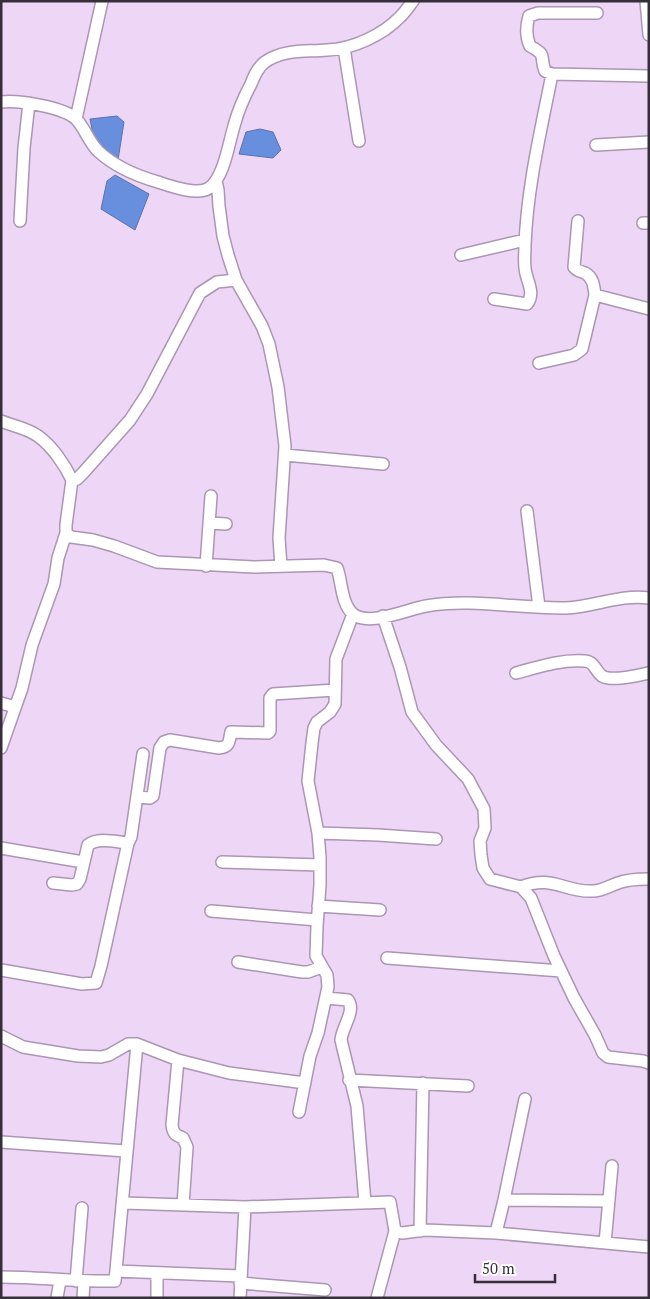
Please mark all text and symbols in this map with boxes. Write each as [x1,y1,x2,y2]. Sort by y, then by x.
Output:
scale bar [475,1252,555,1284]
text: 50 m [482,1258,515,1278]

